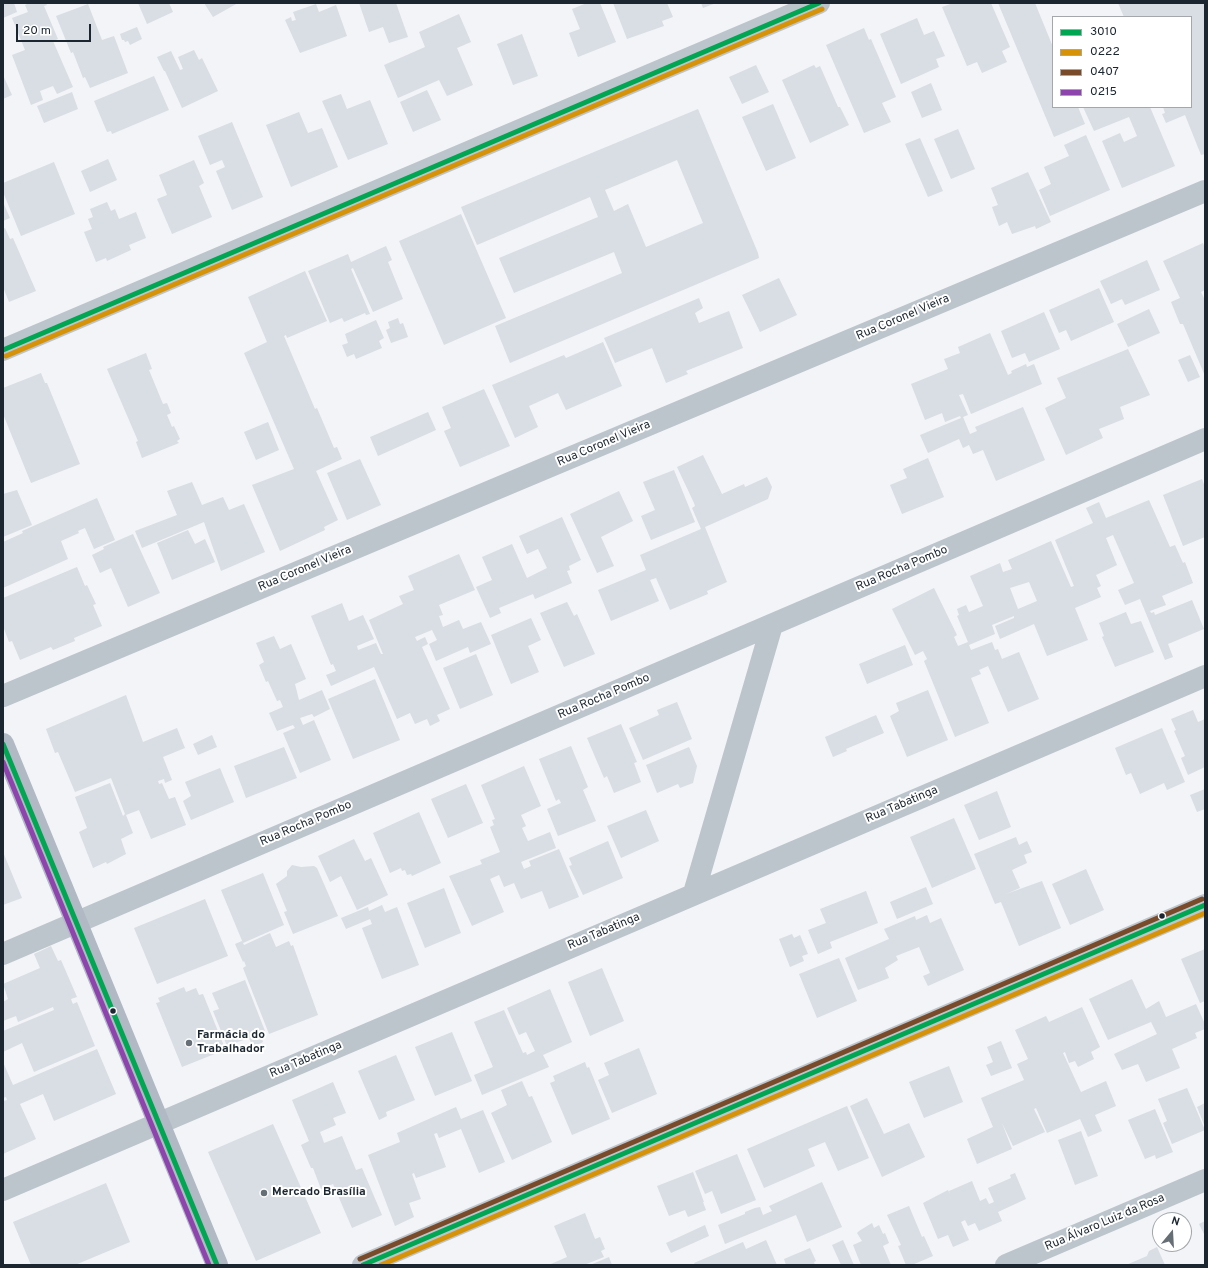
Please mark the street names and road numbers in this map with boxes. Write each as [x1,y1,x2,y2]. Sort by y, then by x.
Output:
street label: Rua Coronel Vieira [854,292,952,344]
street label: Rua Coronel Vieira [555,418,653,470]
street label: Rua Coronel Vieira [256,543,354,595]
street label: Rua Rocha Pombo [854,543,950,595]
street label: Rua Rocha Pombo [556,671,652,723]
street label: Rua Tabatinga [864,783,940,827]
street label: Rua Rocha Pombo [258,798,354,850]
street label: Rua Tabatinga [566,910,642,954]
street label: Rua Tabatinga [268,1038,344,1082]
street label: Rua Álvaro Luiz da Rosa [1043,1191,1167,1255]

